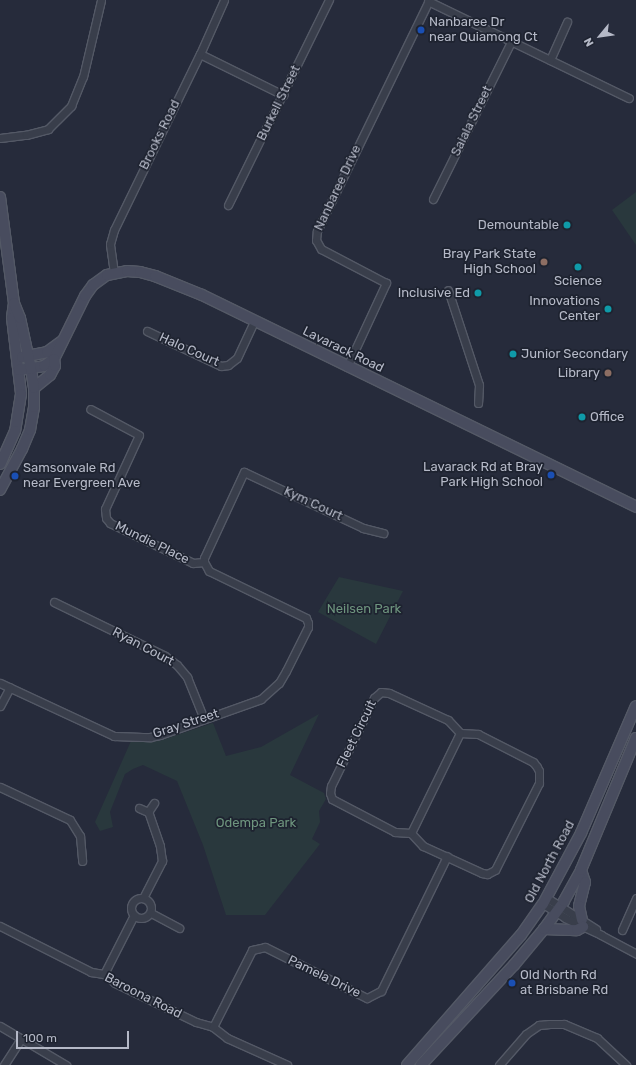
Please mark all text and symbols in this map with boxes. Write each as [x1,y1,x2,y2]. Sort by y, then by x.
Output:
place label: Nanbaree Dr near Quiamong Ct [429,15,538,46]
north arrow [580,16,620,56]
marker: Nanbaree Dr near Quiamong Ct [416,25,426,35]
text: N [581,35,597,49]
street label: Burkell Street [254,63,304,143]
street label: Saiala Street [448,83,496,159]
street label: Brooks Road [136,98,184,172]
street label: Nanbaree Drive [311,143,365,233]
place label: Demountable [478,217,559,233]
marker: Demountable [562,220,572,230]
place label: Bray Park State High School [442,247,536,278]
marker: Bray Park State High School [539,257,549,267]
marker: Science [573,262,583,272]
place label: Science [554,273,602,289]
place label: Inclusive Ed [398,285,470,301]
marker: Inclusive Ed [473,288,483,298]
place label: Innovations Center [529,294,600,325]
marker: Innovations Center [603,304,613,314]
street label: Lavarack Road [300,324,386,376]
street label: Halo Court [156,330,222,370]
place label: Junior Secondary [521,346,629,362]
marker: Junior Secondary [508,349,518,359]
place label: Library [558,365,600,381]
marker: Library [603,368,613,378]
place label: Office [590,409,624,425]
marker: Office [577,412,587,422]
place label: Lavarack Rd at Bray Park High School [423,460,543,491]
place label: Samsonvale Rd near Evergreen Ave [23,461,141,492]
marker: Lavarack Rd at Bray Park High School [546,470,556,480]
marker: Samsonvale Rd near Evergreen Ave [10,471,20,481]
street label: Kym Court [281,484,345,524]
street label: Mundie Place [112,518,192,568]
park label: Neilsen Park [327,601,401,617]
street label: Ryan Court [109,624,177,670]
street label: Fleet Circuit [334,698,380,770]
street label: Gray Street [151,706,221,742]
park label: Odempa Park [216,815,296,831]
street label: Old North Road [522,818,578,906]
street label: Pamela Drive [285,953,363,1001]
place label: Old North Rd at Brisbane Rd [520,968,608,999]
street label: Baroona Road [102,970,184,1022]
marker: Old North Rd at Brisbane Rd [507,978,517,988]
scale bar [18,1023,131,1049]
text: 100 m [23,1031,57,1045]

